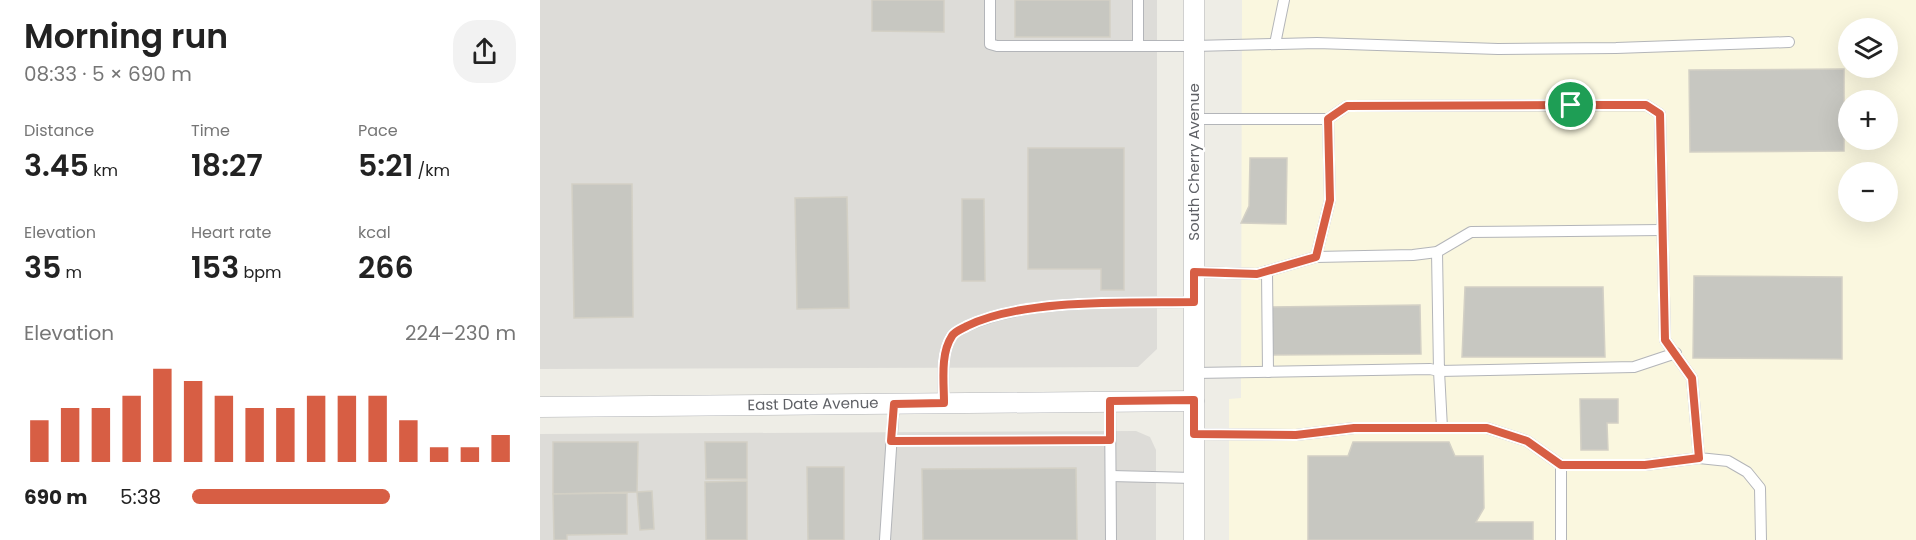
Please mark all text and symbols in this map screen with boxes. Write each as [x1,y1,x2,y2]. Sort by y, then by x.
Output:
text: Morning run [24,13,228,60]
map controls [1838,18,1898,222]
button: layers [1838,18,1898,78]
button: share [453,20,516,83]
text: 08:33 · 5 × 690 m [24,60,192,88]
pin [1545,79,1596,130]
street label: South Cherry Avenue [1183,83,1204,241]
icon: arrive [1554,88,1587,121]
button: + [1838,90,1898,150]
text: Distance [24,119,94,142]
text: Time [191,119,230,142]
text: Pace [358,119,398,142]
text: 3.45 [24,144,89,187]
text: 18:27 [191,144,263,187]
text: 5:21 [358,144,413,187]
text: km [89,159,118,182]
text: /km [413,159,450,182]
button: − [1838,162,1898,222]
text: Elevation [24,221,96,244]
text: Heart rate [191,221,271,244]
text: kcal [358,221,391,244]
text: 35 [24,246,61,289]
text: 153 [191,246,239,289]
text: 266 [358,246,414,289]
text: m [61,261,82,284]
text: bpm [239,261,282,284]
text: Elevation [24,319,114,347]
text: 224–230 m [405,319,516,347]
street label: East Date Avenue [747,392,879,415]
text: 690 m [24,483,88,511]
text: 5:38 [120,483,161,511]

